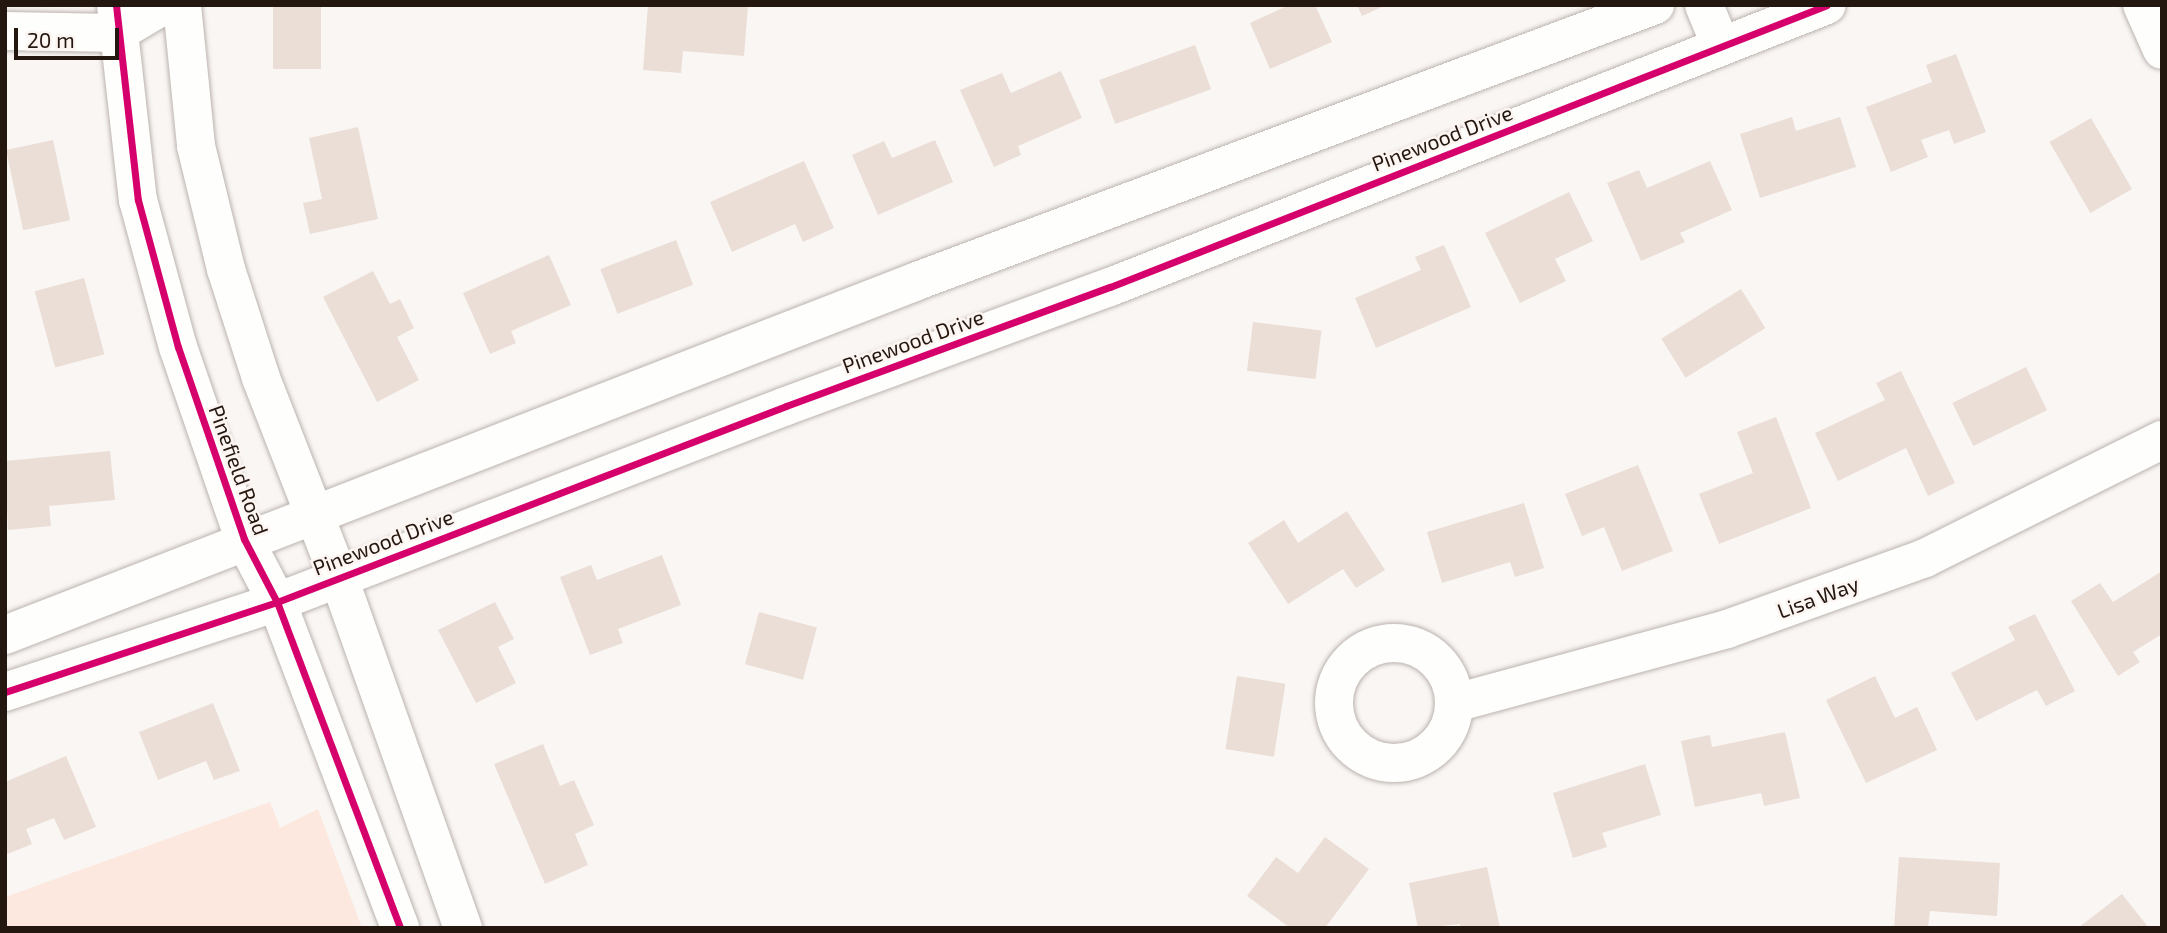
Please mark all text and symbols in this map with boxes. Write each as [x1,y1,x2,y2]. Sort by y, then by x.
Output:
scale bar [18,14,122,58]
text: 20 m [27,27,75,52]
street label: Pinewood Drive [1368,100,1516,176]
street label: Pinewood Drive [839,304,987,378]
street label: Pinefield Road [204,402,274,538]
street label: Pinewood Drive [309,504,457,580]
street label: Lisa Way [1774,571,1862,623]

